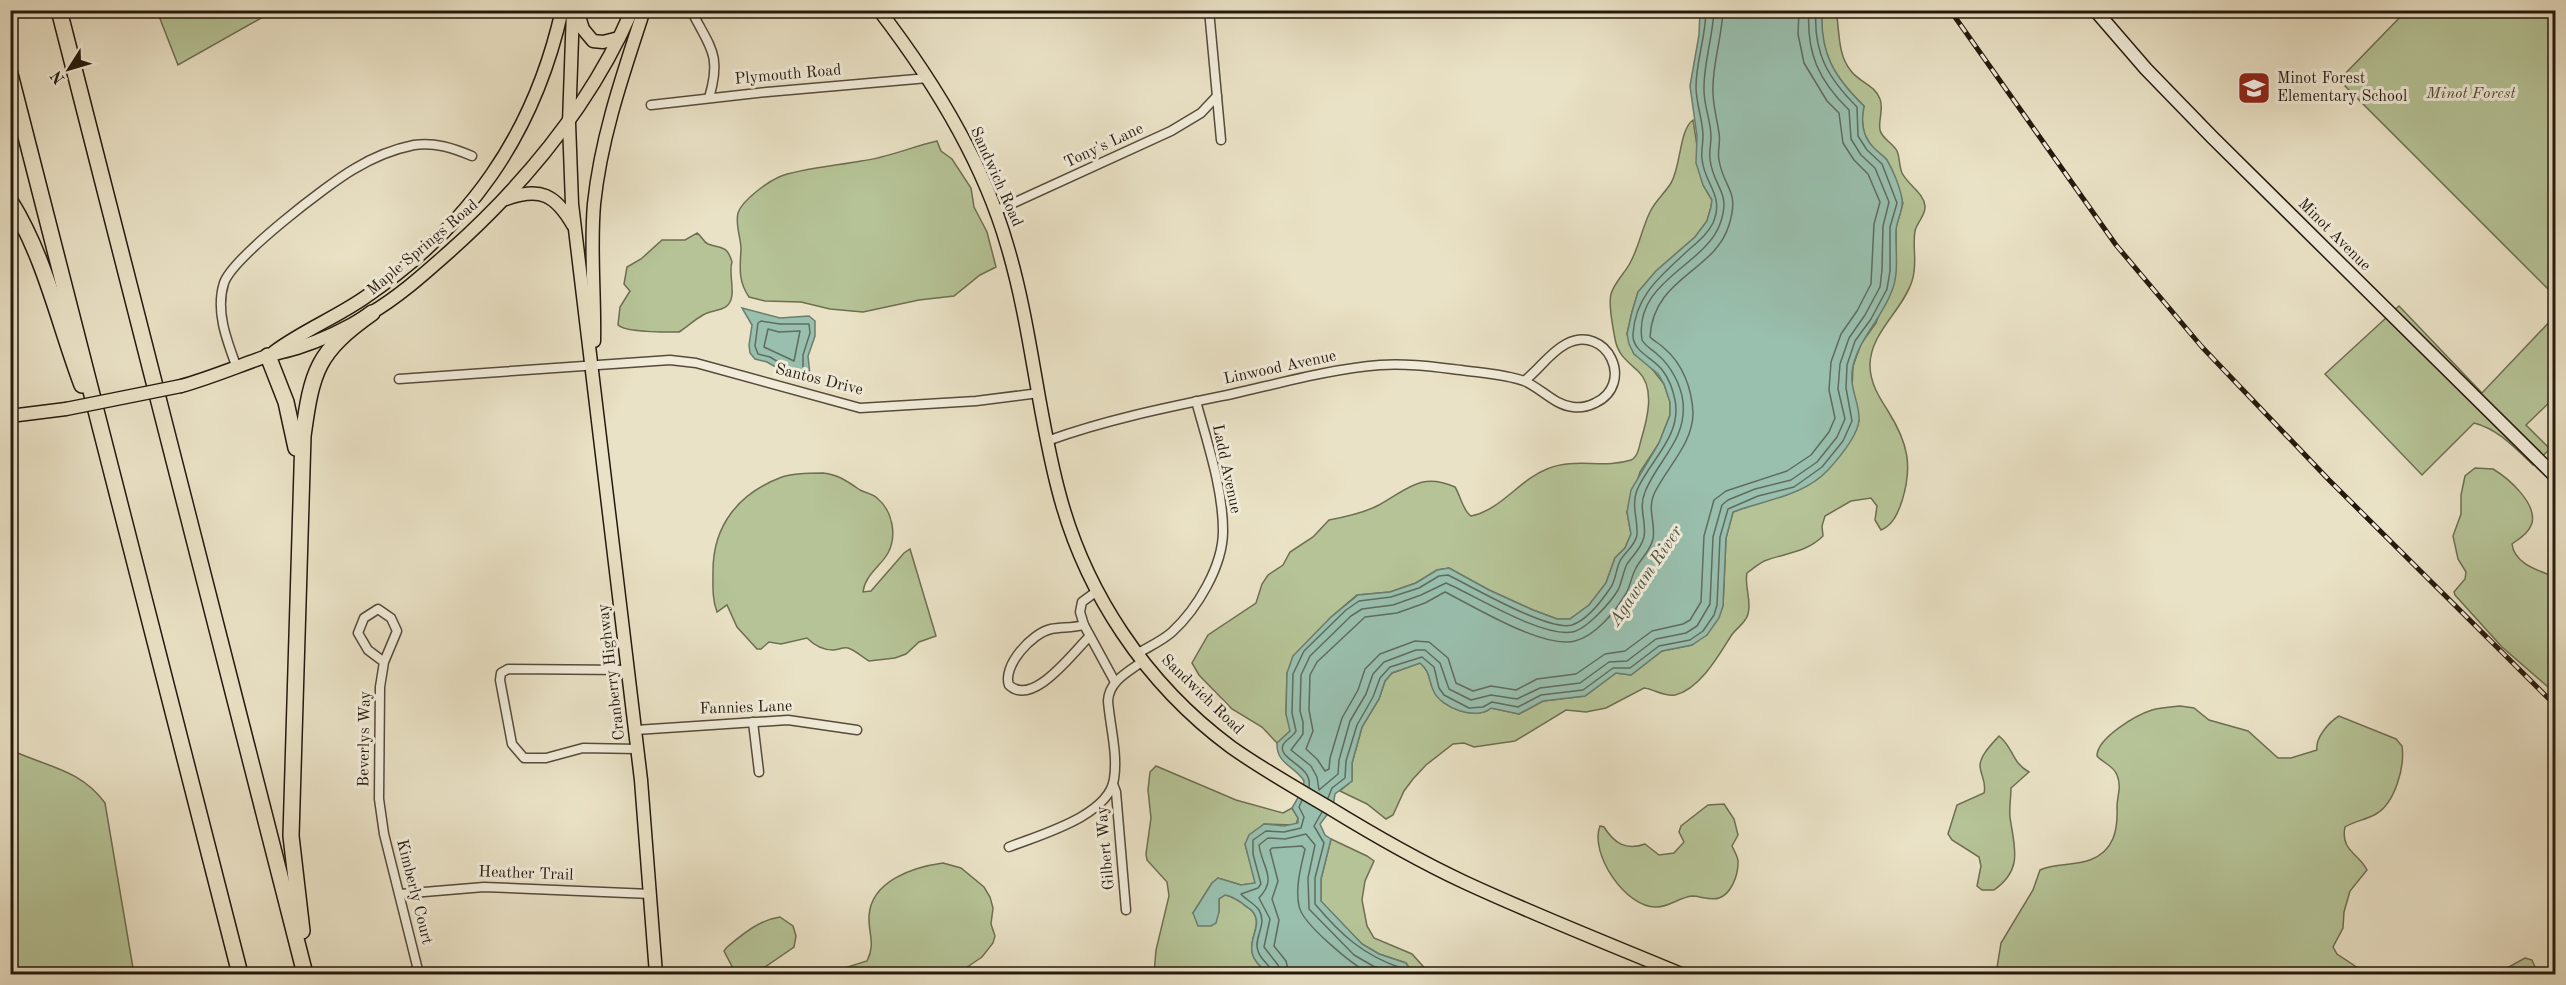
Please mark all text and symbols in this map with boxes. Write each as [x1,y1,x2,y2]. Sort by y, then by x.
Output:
north arrow [39,39,99,99]
street label: Plymouth Road [734,62,842,88]
text: N [48,67,69,87]
school or university icon: Minot Forest Elementary School [2236,70,2272,106]
place label: Minot Forest Elementary School [2277,71,2407,105]
park label: Minot Forest [2425,86,2517,102]
street label: Tony's Lane [1062,121,1146,171]
street label: Sandwich Road [967,125,1025,229]
street label: Minot Avenue [2295,196,2373,274]
street label: Maple Springs Road [365,197,481,299]
street label: Linwood Avenue [1222,348,1338,388]
street label: Santos Drive [773,361,865,399]
street label: Ladd Avenue [1209,423,1243,515]
water label: Agawam River [1606,522,1687,630]
street label: Cranberry Highway [596,602,628,741]
street label: Sandwich Road [1158,652,1246,738]
street label: Beverlys Way [356,690,374,787]
street label: Fannies Lane [699,698,793,718]
street label: Gilbert Way [1094,805,1118,891]
street label: Kimberly Court [393,838,435,947]
street label: Heather Trail [478,864,574,884]

